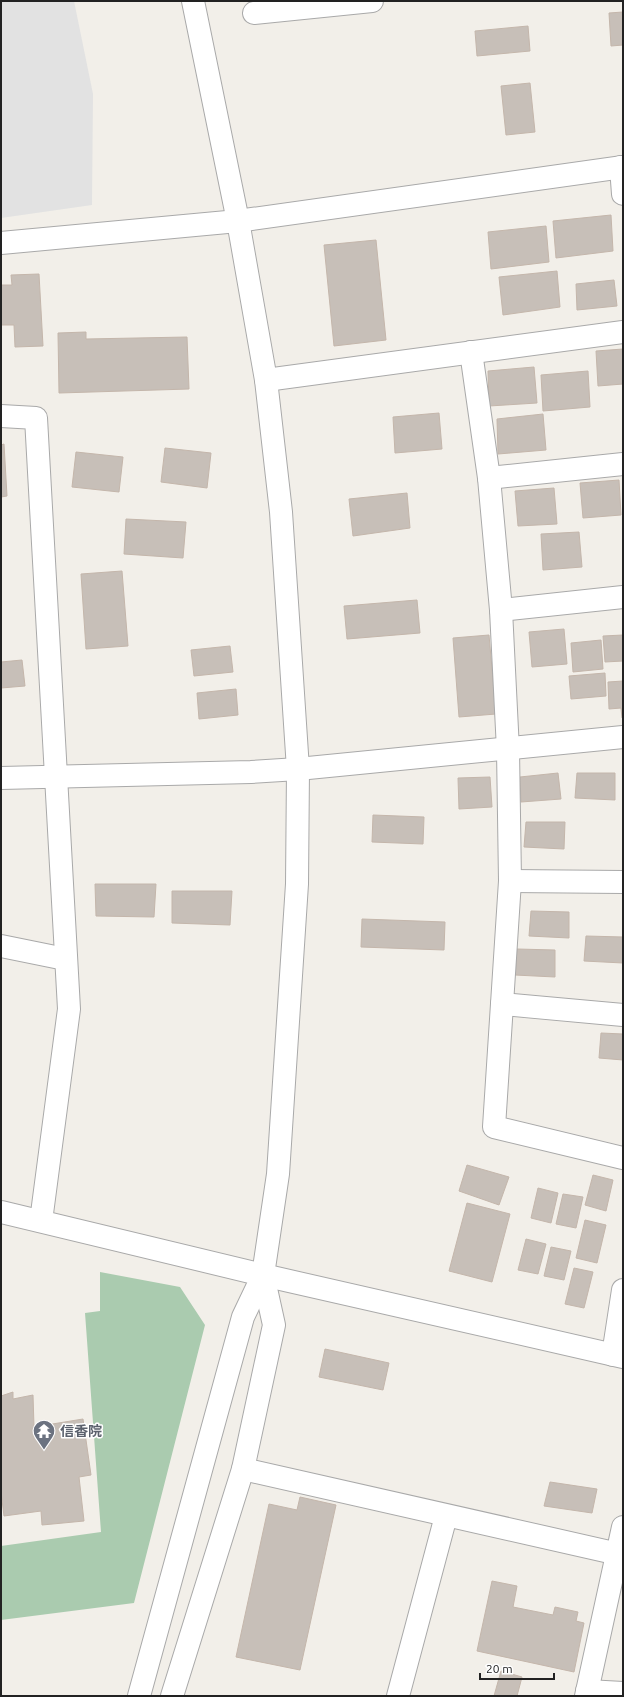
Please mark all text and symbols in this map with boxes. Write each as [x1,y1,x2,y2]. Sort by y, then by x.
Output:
temple icon: 信香院 [31,1418,57,1451]
place label: 信香院 [60,1423,102,1439]
scale bar [480,1655,554,1681]
text: 20 m [486,1662,513,1675]

